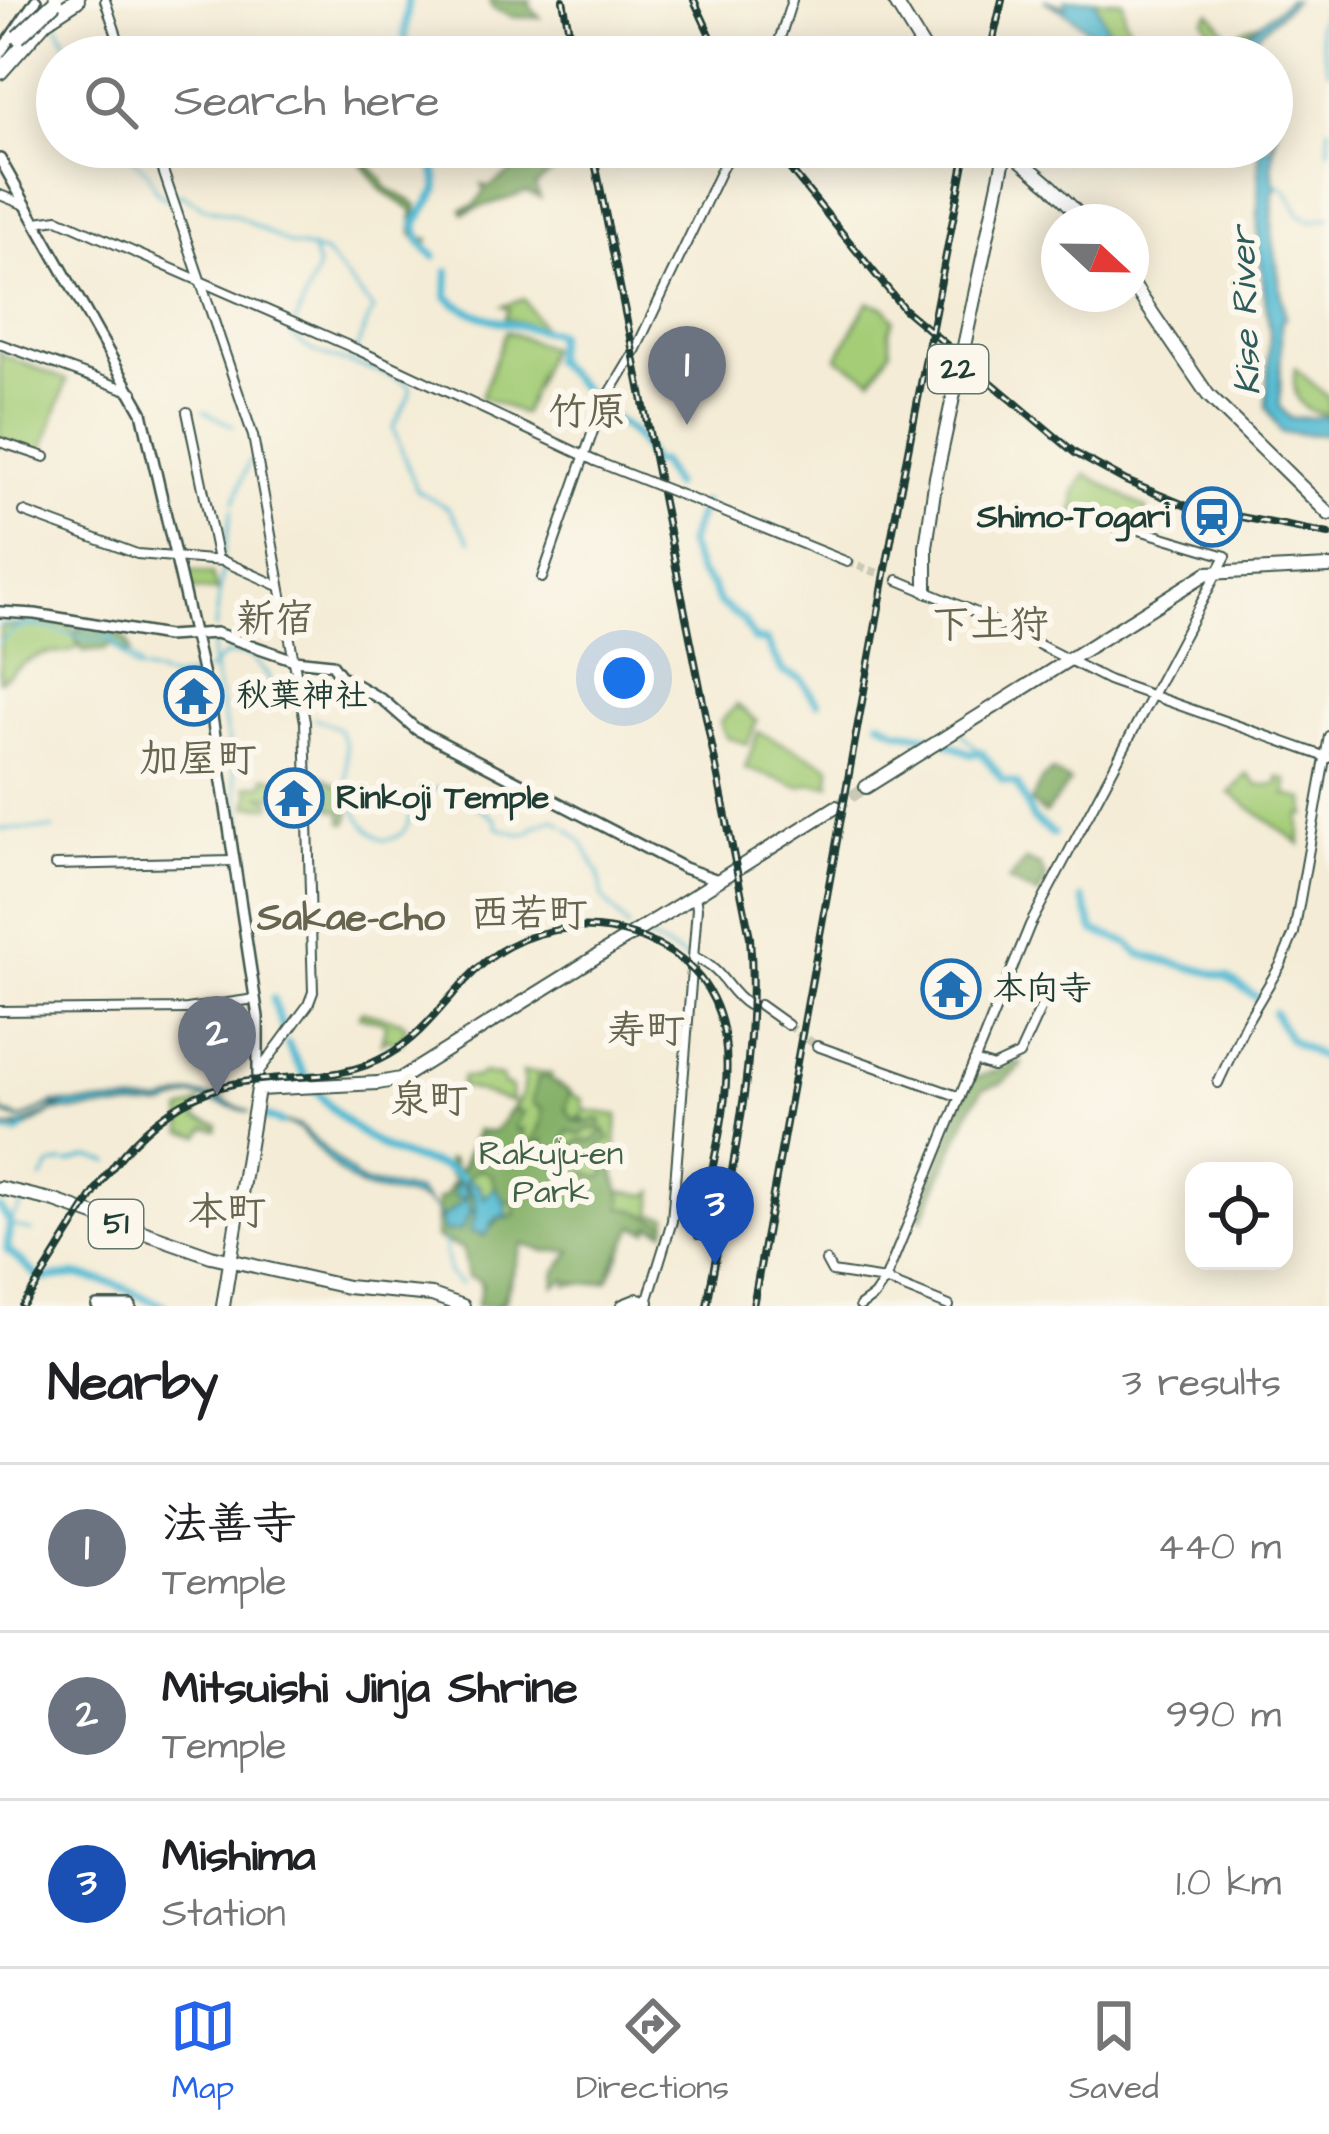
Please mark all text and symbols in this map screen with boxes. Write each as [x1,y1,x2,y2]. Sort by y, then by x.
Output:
search box [36,36,1293,168]
icon: search [78,69,144,135]
text: Search here [174,71,440,133]
north arrow [1041,204,1149,312]
water label: Kise River [1217,222,1274,396]
pin: 1 [648,326,726,425]
road number: 22 [928,345,988,393]
district label: 竹原 [548,386,626,440]
station icon: Shimo-Togari [1181,486,1243,548]
place label: Shimo-Togari [976,494,1171,542]
district label: 新宿 [236,593,314,647]
district label: 下土狩 [931,599,1049,653]
your location [594,648,654,708]
temple icon: 秋葉神社 [163,665,225,727]
place label: 秋葉神社 [236,673,368,719]
district label: 加屋町 [139,733,257,787]
temple icon: Rinkoji Temple [263,767,325,829]
place label: Rinkoji Temple [336,775,550,821]
district label: 西若町 [470,888,588,942]
district label: Sakae-cho [256,892,445,946]
temple icon: 本向寺 [920,958,982,1020]
place label: 本向寺 [993,966,1092,1012]
pin: 2 [178,996,256,1095]
district label: 寿町 [607,1004,685,1058]
district label: 泉町 [390,1074,468,1128]
park label: Rakuju-en Park [479,1131,623,1215]
map controls [1185,1162,1293,1270]
button: locate [1185,1162,1293,1270]
pin: 3 [676,1166,754,1265]
district label: 本町 [188,1186,266,1240]
road number: 51 [89,1200,143,1248]
text: Nearby [48,1349,218,1420]
text: 3 results [1122,1357,1281,1411]
text: 法善寺 [162,1494,297,1556]
text: 1 [85,1521,90,1575]
text: 440 m [1157,1521,1281,1575]
text: Temple [162,1556,287,1610]
text: Mitsuishi Jinja Shrine [162,1658,578,1720]
text: 2 [76,1689,98,1743]
text: 990 m [1166,1689,1281,1743]
text: Temple [162,1720,287,1774]
text: Mishima [162,1826,316,1888]
text: 3 [77,1857,97,1911]
text: 1.0 km [1176,1857,1281,1911]
text: Station [162,1888,286,1942]
tab: Map [170,1993,236,2111]
tab: Directions [576,1993,729,2111]
tab: Saved [1069,1993,1159,2111]

